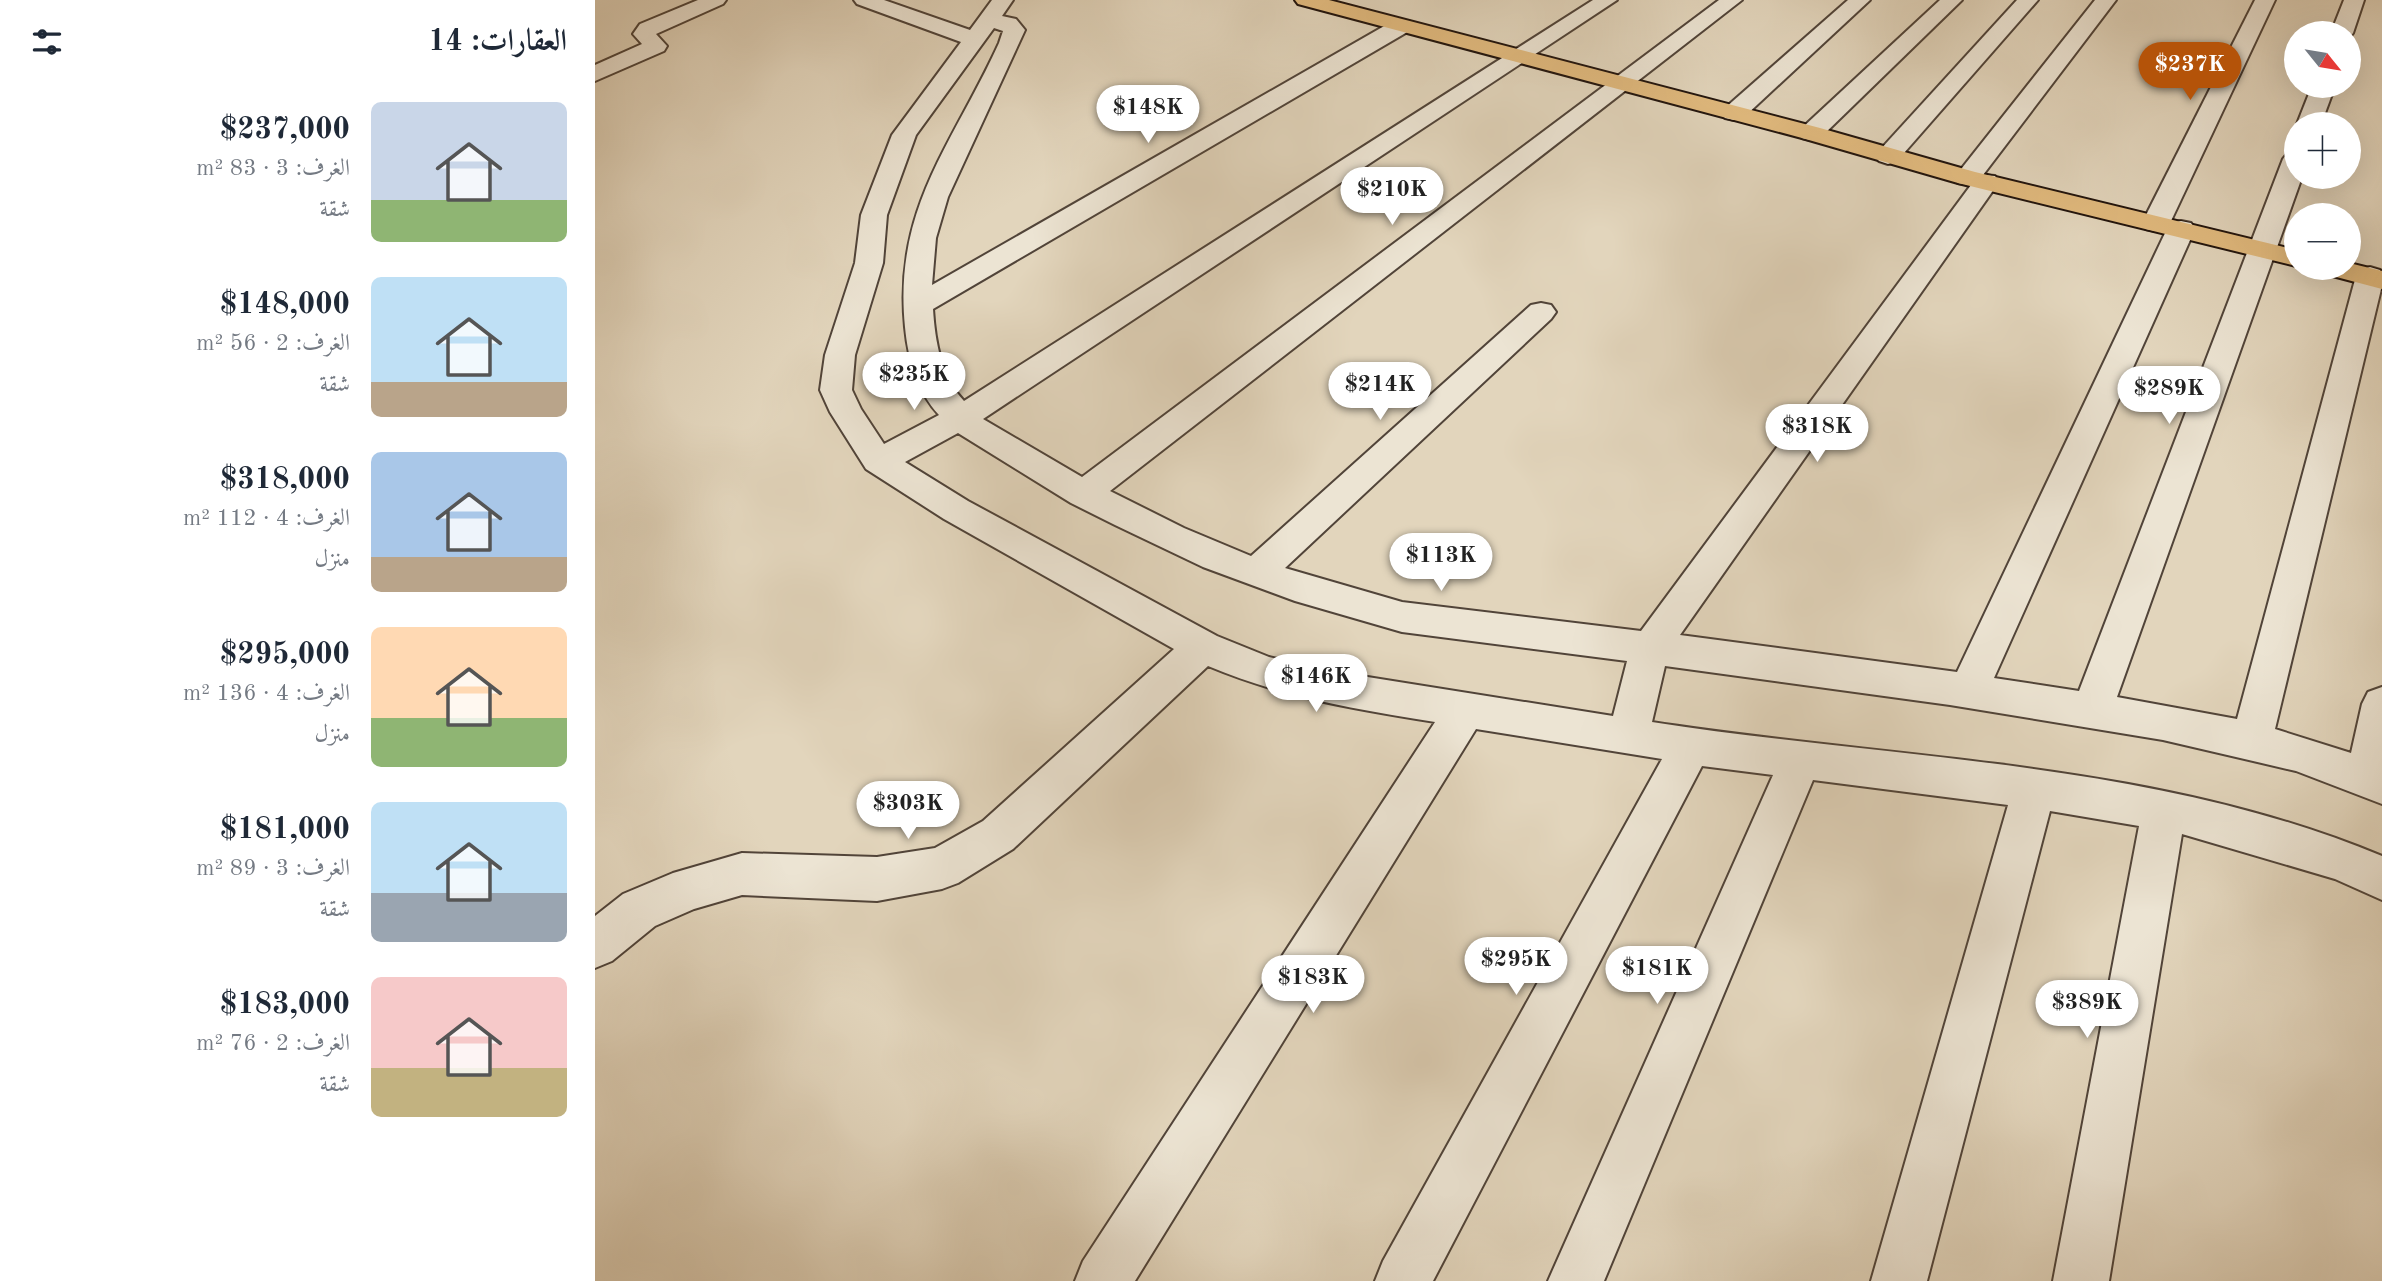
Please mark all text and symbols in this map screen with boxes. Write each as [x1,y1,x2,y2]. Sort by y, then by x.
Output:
north arrow [2284,21,2361,98]
map controls [2284,21,2361,280]
icon: filters [28,23,66,61]
text: العقارات: 14 [428,27,567,57]
pin: $237K [2141,42,2239,102]
text: $237K [2154,53,2226,76]
pin: $148K [1099,86,1197,145]
text: $148K [1112,96,1184,119]
button: + [2284,112,2361,189]
text: $237,000 [220,115,350,145]
icon: home [427,130,511,214]
text: الغرف: 3 · 83 m² [196,157,350,180]
pin: $210K [1343,168,1441,227]
text: $210K [1356,178,1428,201]
text: شقة [320,198,350,221]
button: − [2284,203,2361,280]
text: $148,000 [220,290,350,320]
icon: home [427,305,511,389]
text: الغرف: 2 · 56 m² [196,332,350,355]
pin: $235K [865,352,963,412]
pin: $214K [1331,362,1429,422]
text: $235K [878,363,950,386]
pin: $289K [2120,366,2218,426]
text: شقة [320,373,350,396]
text: $214K [1344,373,1416,396]
text: $289K [2133,377,2205,400]
pin: $318K [1768,405,1866,464]
text: $318K [1781,415,1853,438]
text: $318,000 [220,465,350,495]
icon: home [427,480,511,564]
text: الغرف: 4 · 112 m² [183,507,350,530]
pin: $113K [1392,534,1490,593]
text: $113K [1405,544,1477,567]
text: منزل [315,548,350,571]
text: $295,000 [220,640,350,670]
pin: $146K [1267,654,1365,714]
icon: home [427,655,511,739]
text: $146K [1280,665,1352,688]
text: الغرف: 4 · 136 m² [183,682,350,705]
text: منزل [315,723,350,746]
pin: $303K [859,782,957,841]
text: $303K [872,792,944,815]
text: $181,000 [220,815,350,845]
icon: home [427,830,511,914]
text: الغرف: 3 · 89 m² [196,857,350,880]
text: شقة [320,898,350,921]
pin: $295K [1467,937,1565,997]
pin: $181K [1608,946,1706,1006]
text: $295K [1480,948,1552,971]
pin: $183K [1264,956,1362,1015]
text: $181K [1621,957,1693,980]
text: $183K [1277,966,1349,989]
pin: $389K [2038,981,2136,1040]
text: $183,000 [220,990,350,1020]
text: $389K [2051,991,2123,1014]
icon: home [427,1005,511,1089]
text: الغرف: 2 · 76 m² [196,1032,350,1055]
text: شقة [320,1073,350,1096]

